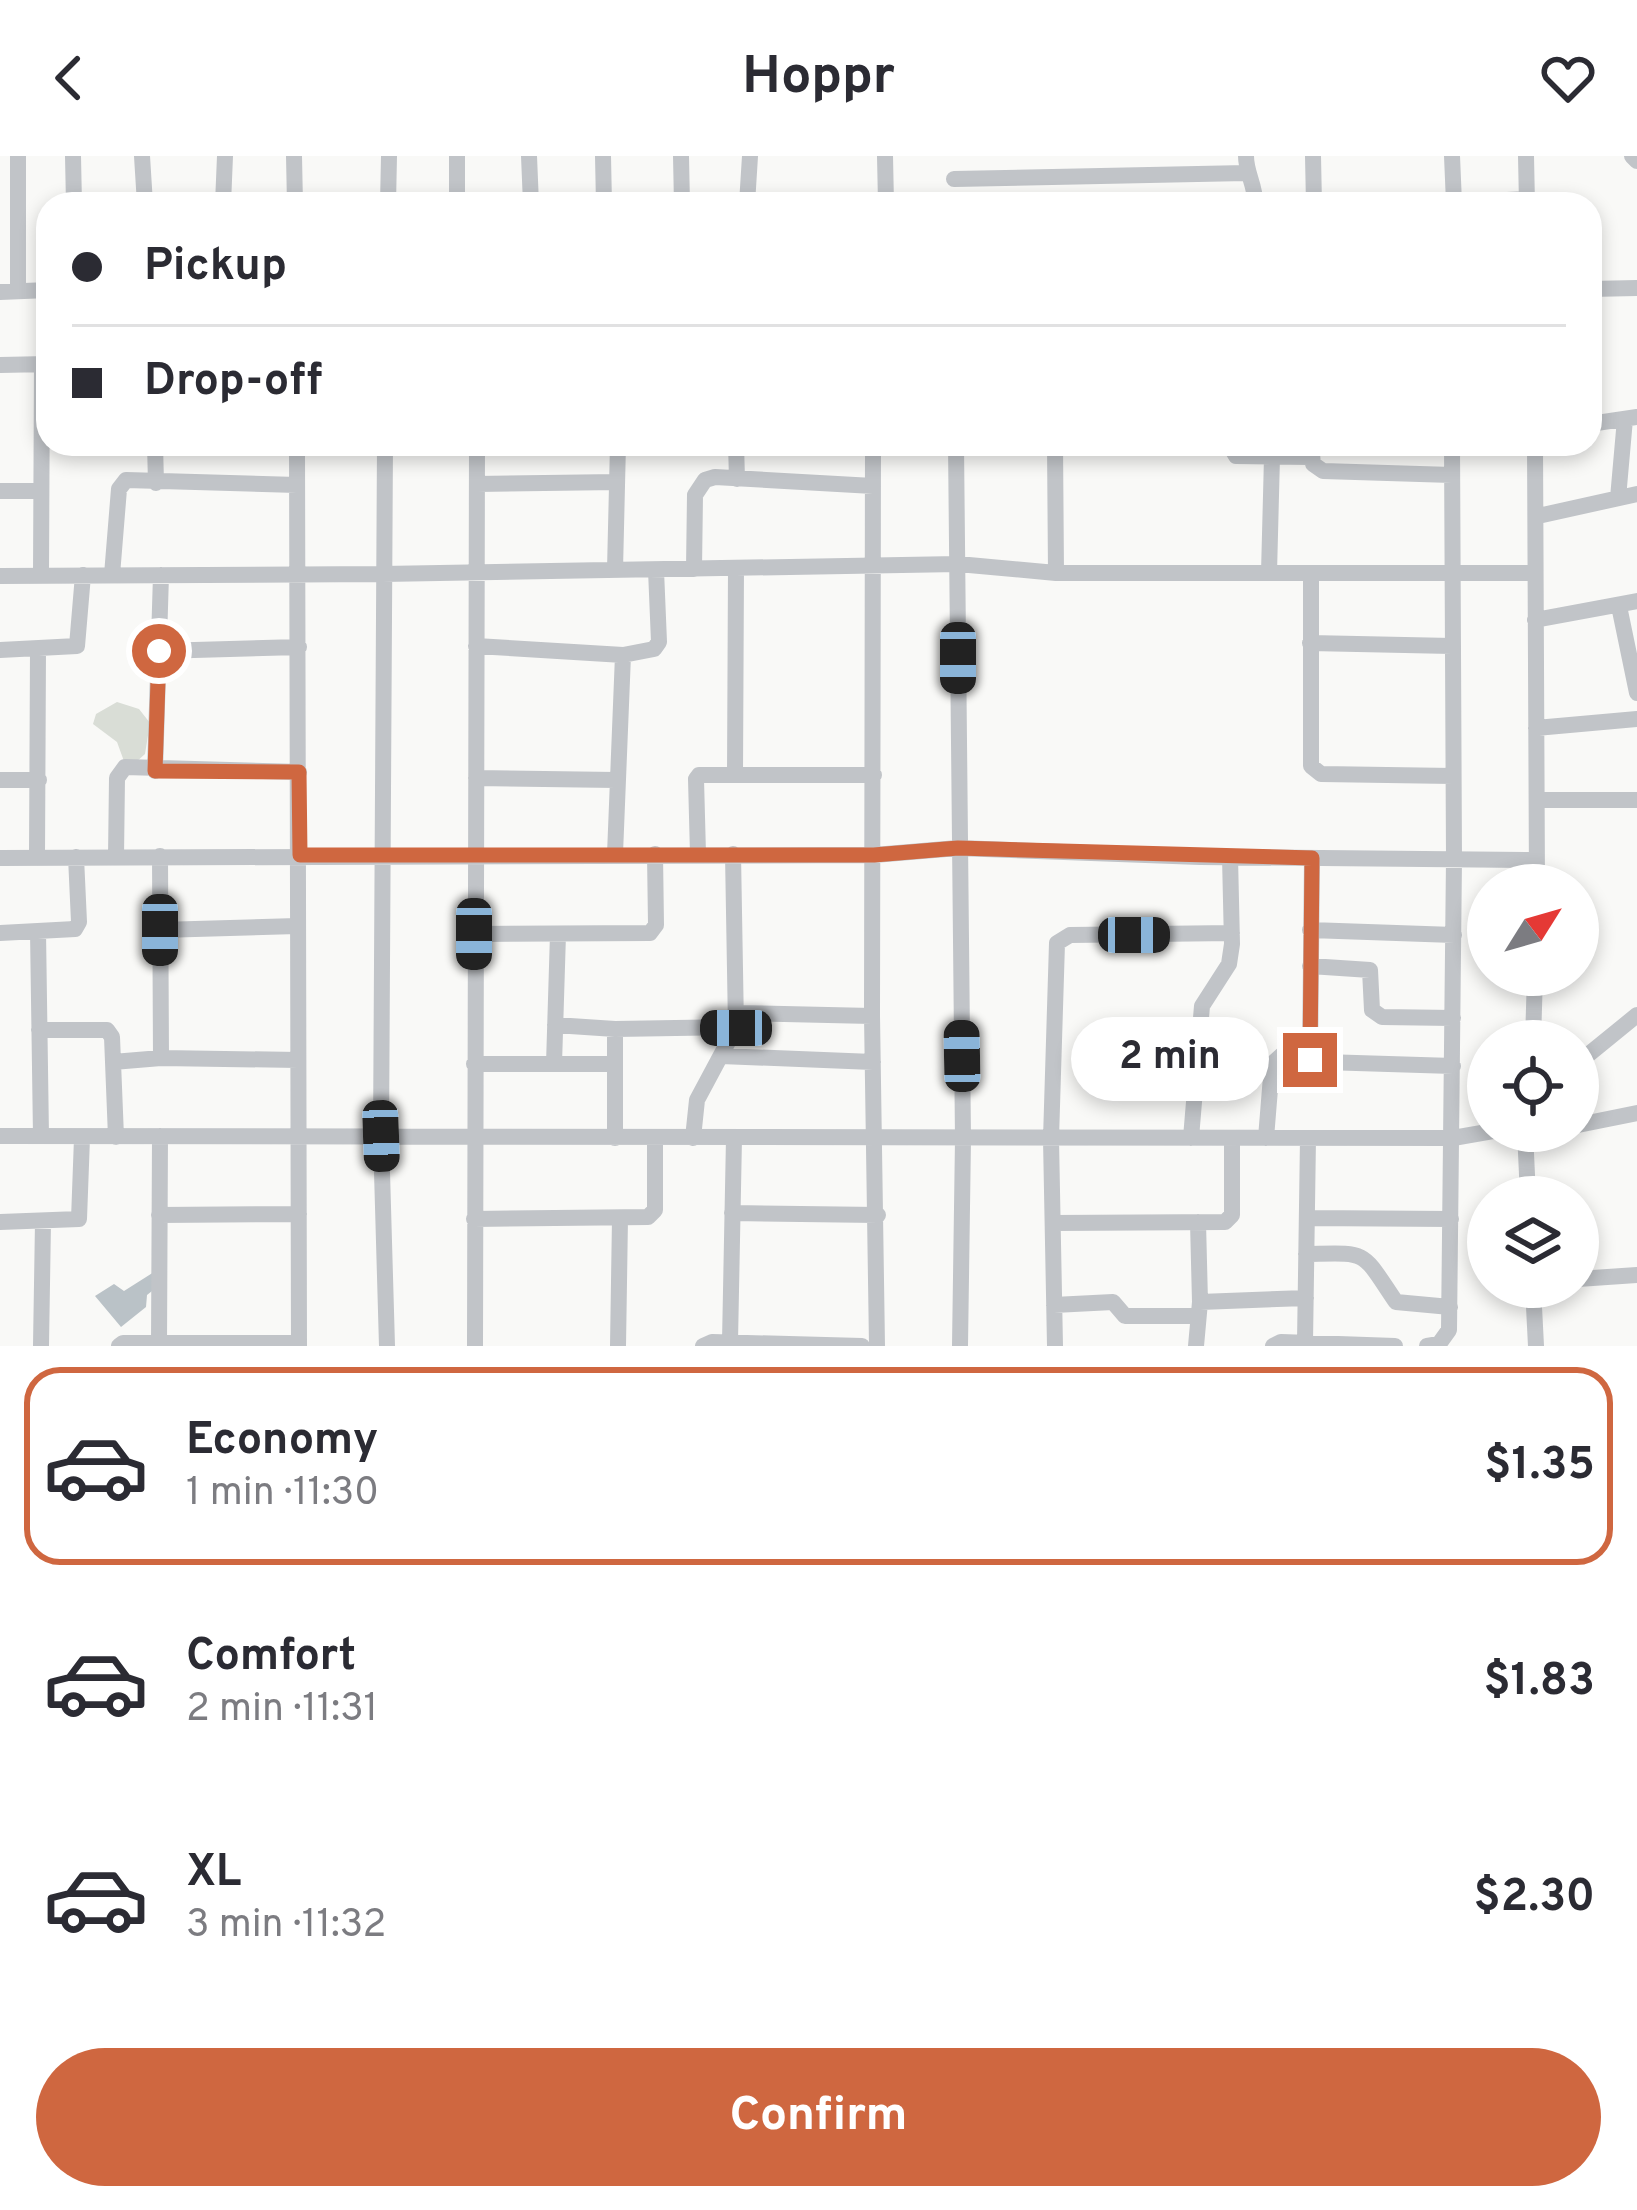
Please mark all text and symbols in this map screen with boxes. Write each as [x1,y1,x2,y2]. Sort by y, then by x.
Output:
text: Hoppr [742,44,895,113]
icon: back [36,45,102,111]
icon: heart [1535,45,1601,111]
text: Pickup [144,239,287,296]
text: Drop-off [144,354,323,411]
car [940,622,976,694]
route start [132,624,186,678]
north arrow [1467,864,1599,996]
map controls [1467,864,1599,1308]
car [142,894,178,966]
car [456,898,492,970]
car [1098,917,1170,953]
car [700,1010,772,1046]
callout: 2 min [1070,1018,1268,1102]
car [943,1020,981,1092]
button: locate [1467,1020,1599,1152]
route end [1283,1033,1337,1087]
text: 2 min [1119,1034,1221,1083]
car [362,1099,400,1173]
button: layers [1467,1176,1599,1308]
icon: car [42,1412,150,1520]
text: Economy [186,1413,378,1470]
text: $1.35 [1484,1438,1595,1495]
text: 1 min · 11:30 [186,1470,379,1519]
icon: car [42,1628,150,1736]
text: Comfort [186,1629,356,1686]
text: $1.83 [1483,1654,1595,1711]
text: 2 min · 11:31 [186,1686,378,1735]
icon: car [42,1844,150,1952]
text: XL [186,1845,241,1902]
text: $2.30 [1474,1870,1595,1927]
text: 3 min · 11:32 [186,1902,386,1951]
button: Confirm [36,2048,1601,2186]

